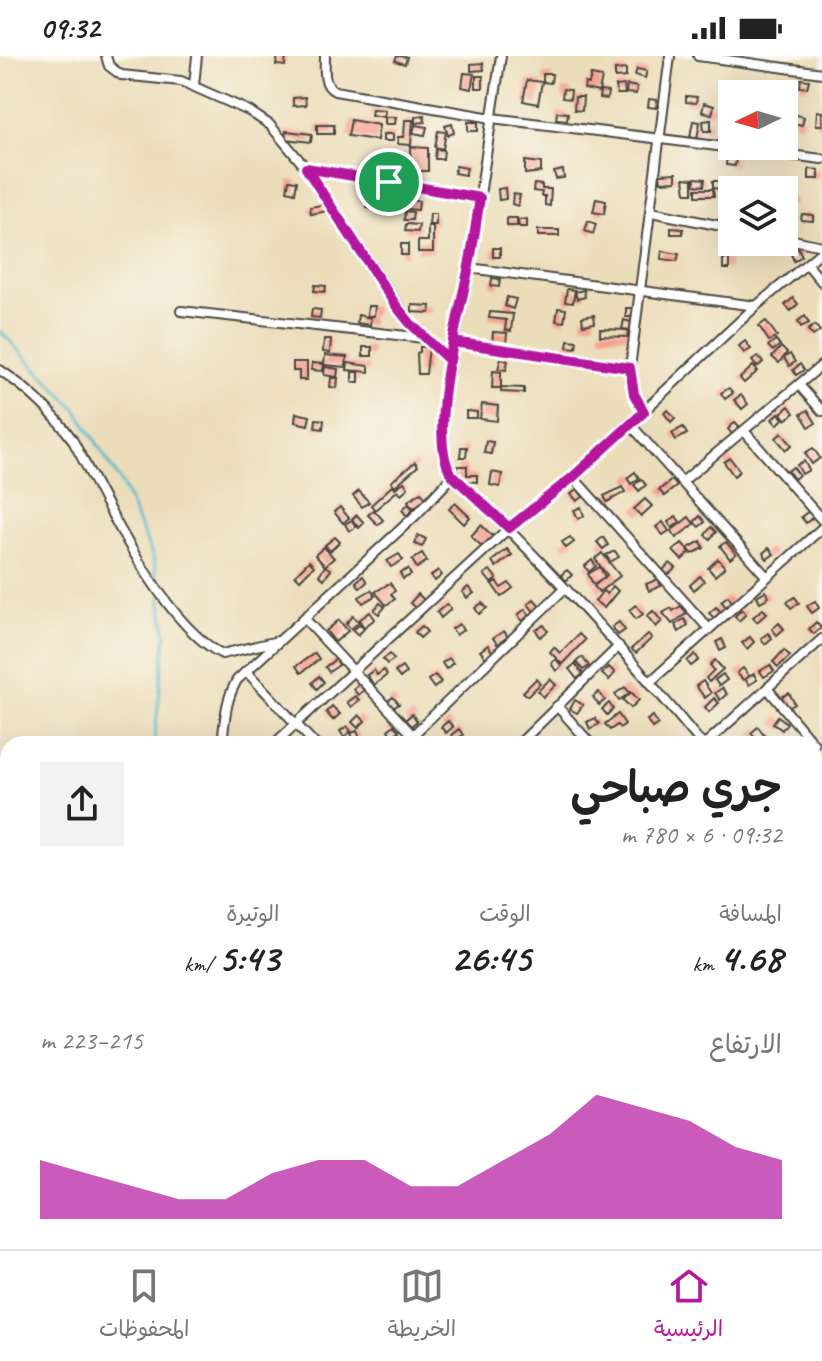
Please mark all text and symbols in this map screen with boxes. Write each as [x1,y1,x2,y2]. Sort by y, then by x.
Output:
text: 09:32 [40,9,100,47]
north arrow [718,80,798,160]
map controls [718,80,798,256]
pin [355,148,423,216]
icon: arrive [367,160,411,204]
button: layers [718,176,798,256]
text: جري صباحي [570,760,782,815]
button: share [40,762,124,846]
text: 09:32 · 6 × 780 m [621,818,782,851]
text: الوتيرة [226,900,279,928]
text: الوقت [479,900,531,928]
text: المسافة [719,900,782,928]
text: 5:43 [218,933,279,983]
text: 26:45 [451,933,531,983]
text: 4.68 [719,933,782,983]
text: /km [184,950,218,978]
text: km [692,950,719,978]
text: 215–223 m [40,1024,143,1057]
text: الارتفاع [709,1028,782,1061]
tab: المحفوظات [99,1264,190,1348]
tab: الخريطة [387,1264,456,1348]
tab: الرئيسية [654,1264,723,1348]

